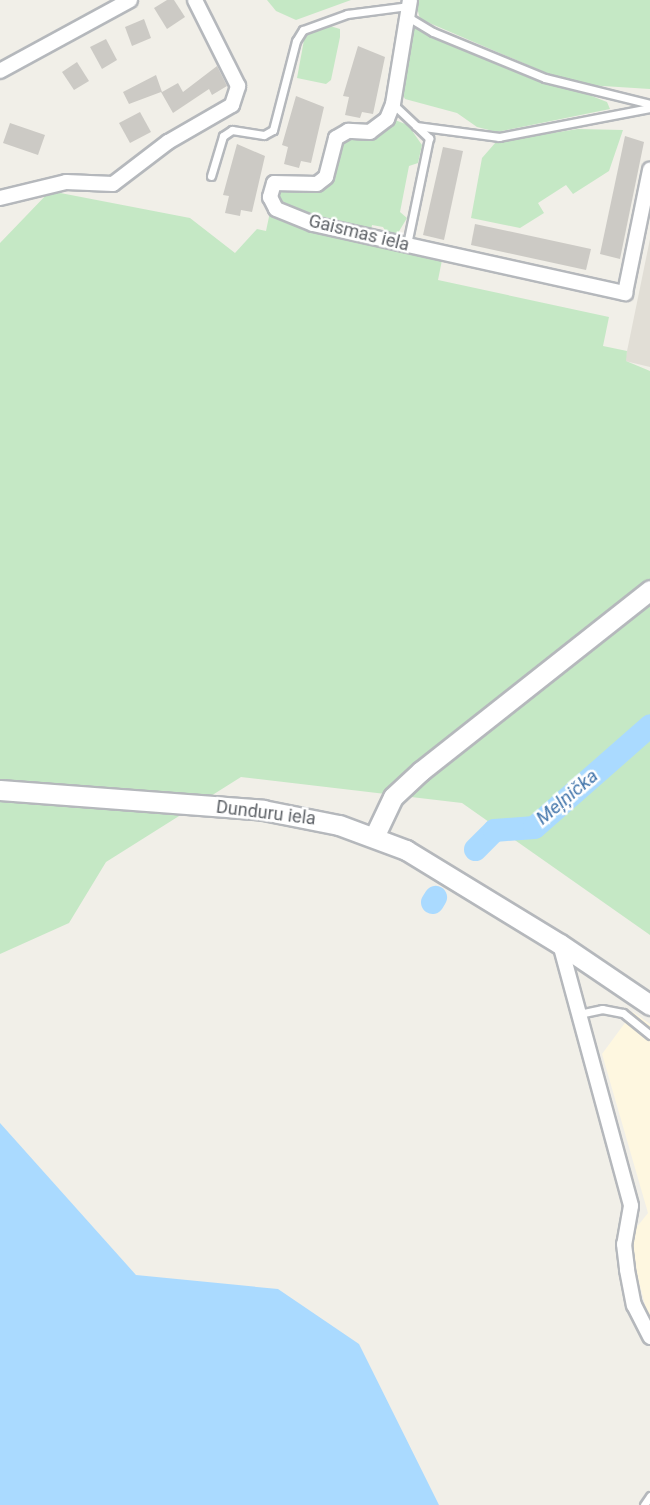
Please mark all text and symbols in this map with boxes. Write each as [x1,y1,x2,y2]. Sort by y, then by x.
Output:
street label: Gaismas iela [306,210,412,256]
water label: Meļņička [531,764,603,830]
street label: Dunduru iela [215,796,317,830]

